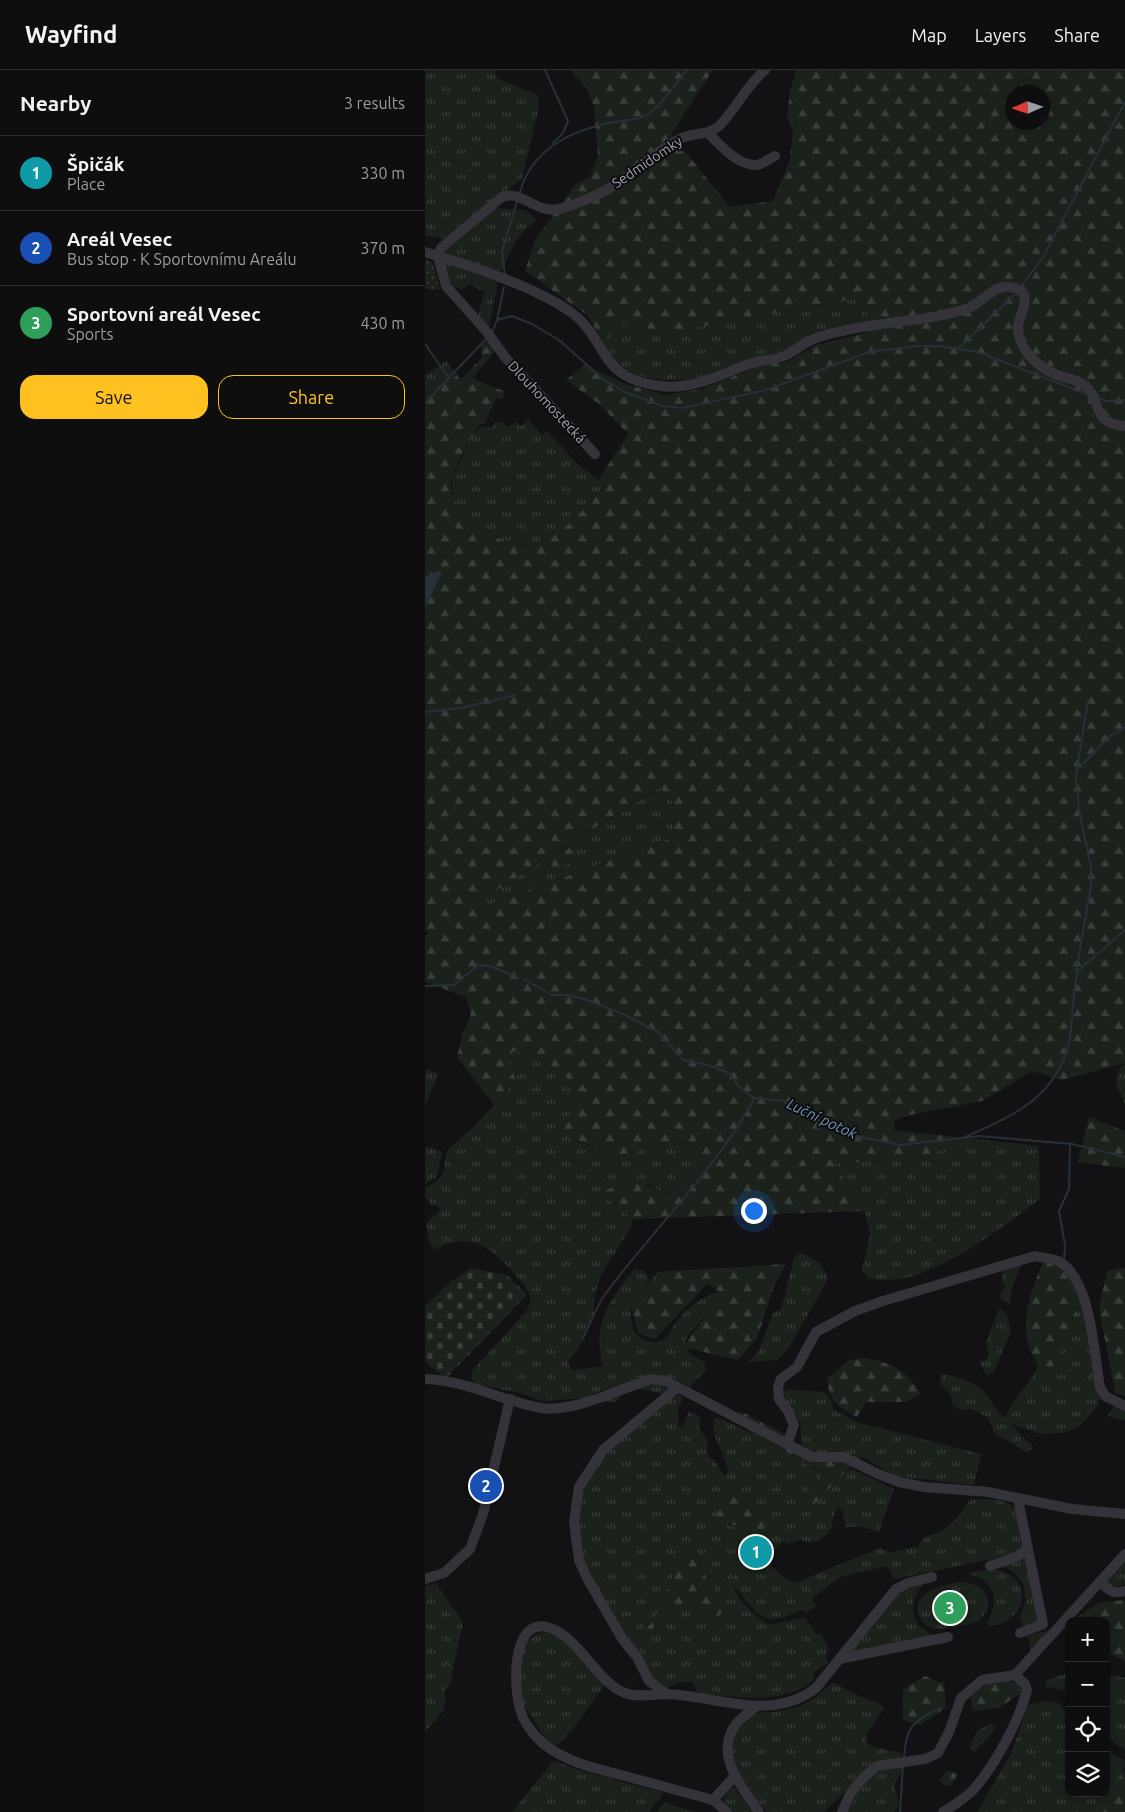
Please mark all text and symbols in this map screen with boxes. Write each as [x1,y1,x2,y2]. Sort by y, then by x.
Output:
text: Wayfind [25,21,117,48]
text: Map [911,25,947,45]
text: Layers [975,25,1026,45]
text: Share [1054,25,1100,45]
north arrow [1005,85,1050,130]
text: Nearby [20,91,91,115]
text: 3 results [344,94,405,112]
street label: Sedmidomky [609,133,685,191]
text: Špičák [67,153,124,175]
text: 1 [31,164,41,182]
text: 330 m [360,164,405,182]
text: Place [67,175,105,193]
text: Areál Vesec [67,228,172,250]
text: 2 [31,239,41,257]
text: 370 m [360,239,405,257]
text: Bus stop · K Sportovnímu Areálu [67,250,297,268]
text: Sportovní areál Vesec [67,303,261,325]
text: 3 [31,314,41,332]
text: 430 m [360,314,405,332]
text: Sports [67,325,113,343]
street label: Dlouhomostecká [505,358,589,446]
button: Save [20,375,208,419]
button: Share [218,375,405,419]
water label: Luční potok [784,1095,860,1142]
your location [741,1198,767,1224]
pin: 2 [470,1467,502,1505]
pin: 1 [740,1533,772,1571]
pin: 3 [934,1589,966,1627]
map controls [1065,1617,1110,1797]
button: + [1065,1617,1110,1662]
button: − [1065,1662,1110,1707]
button: locate [1065,1707,1110,1752]
button: layers [1065,1752,1110,1797]

